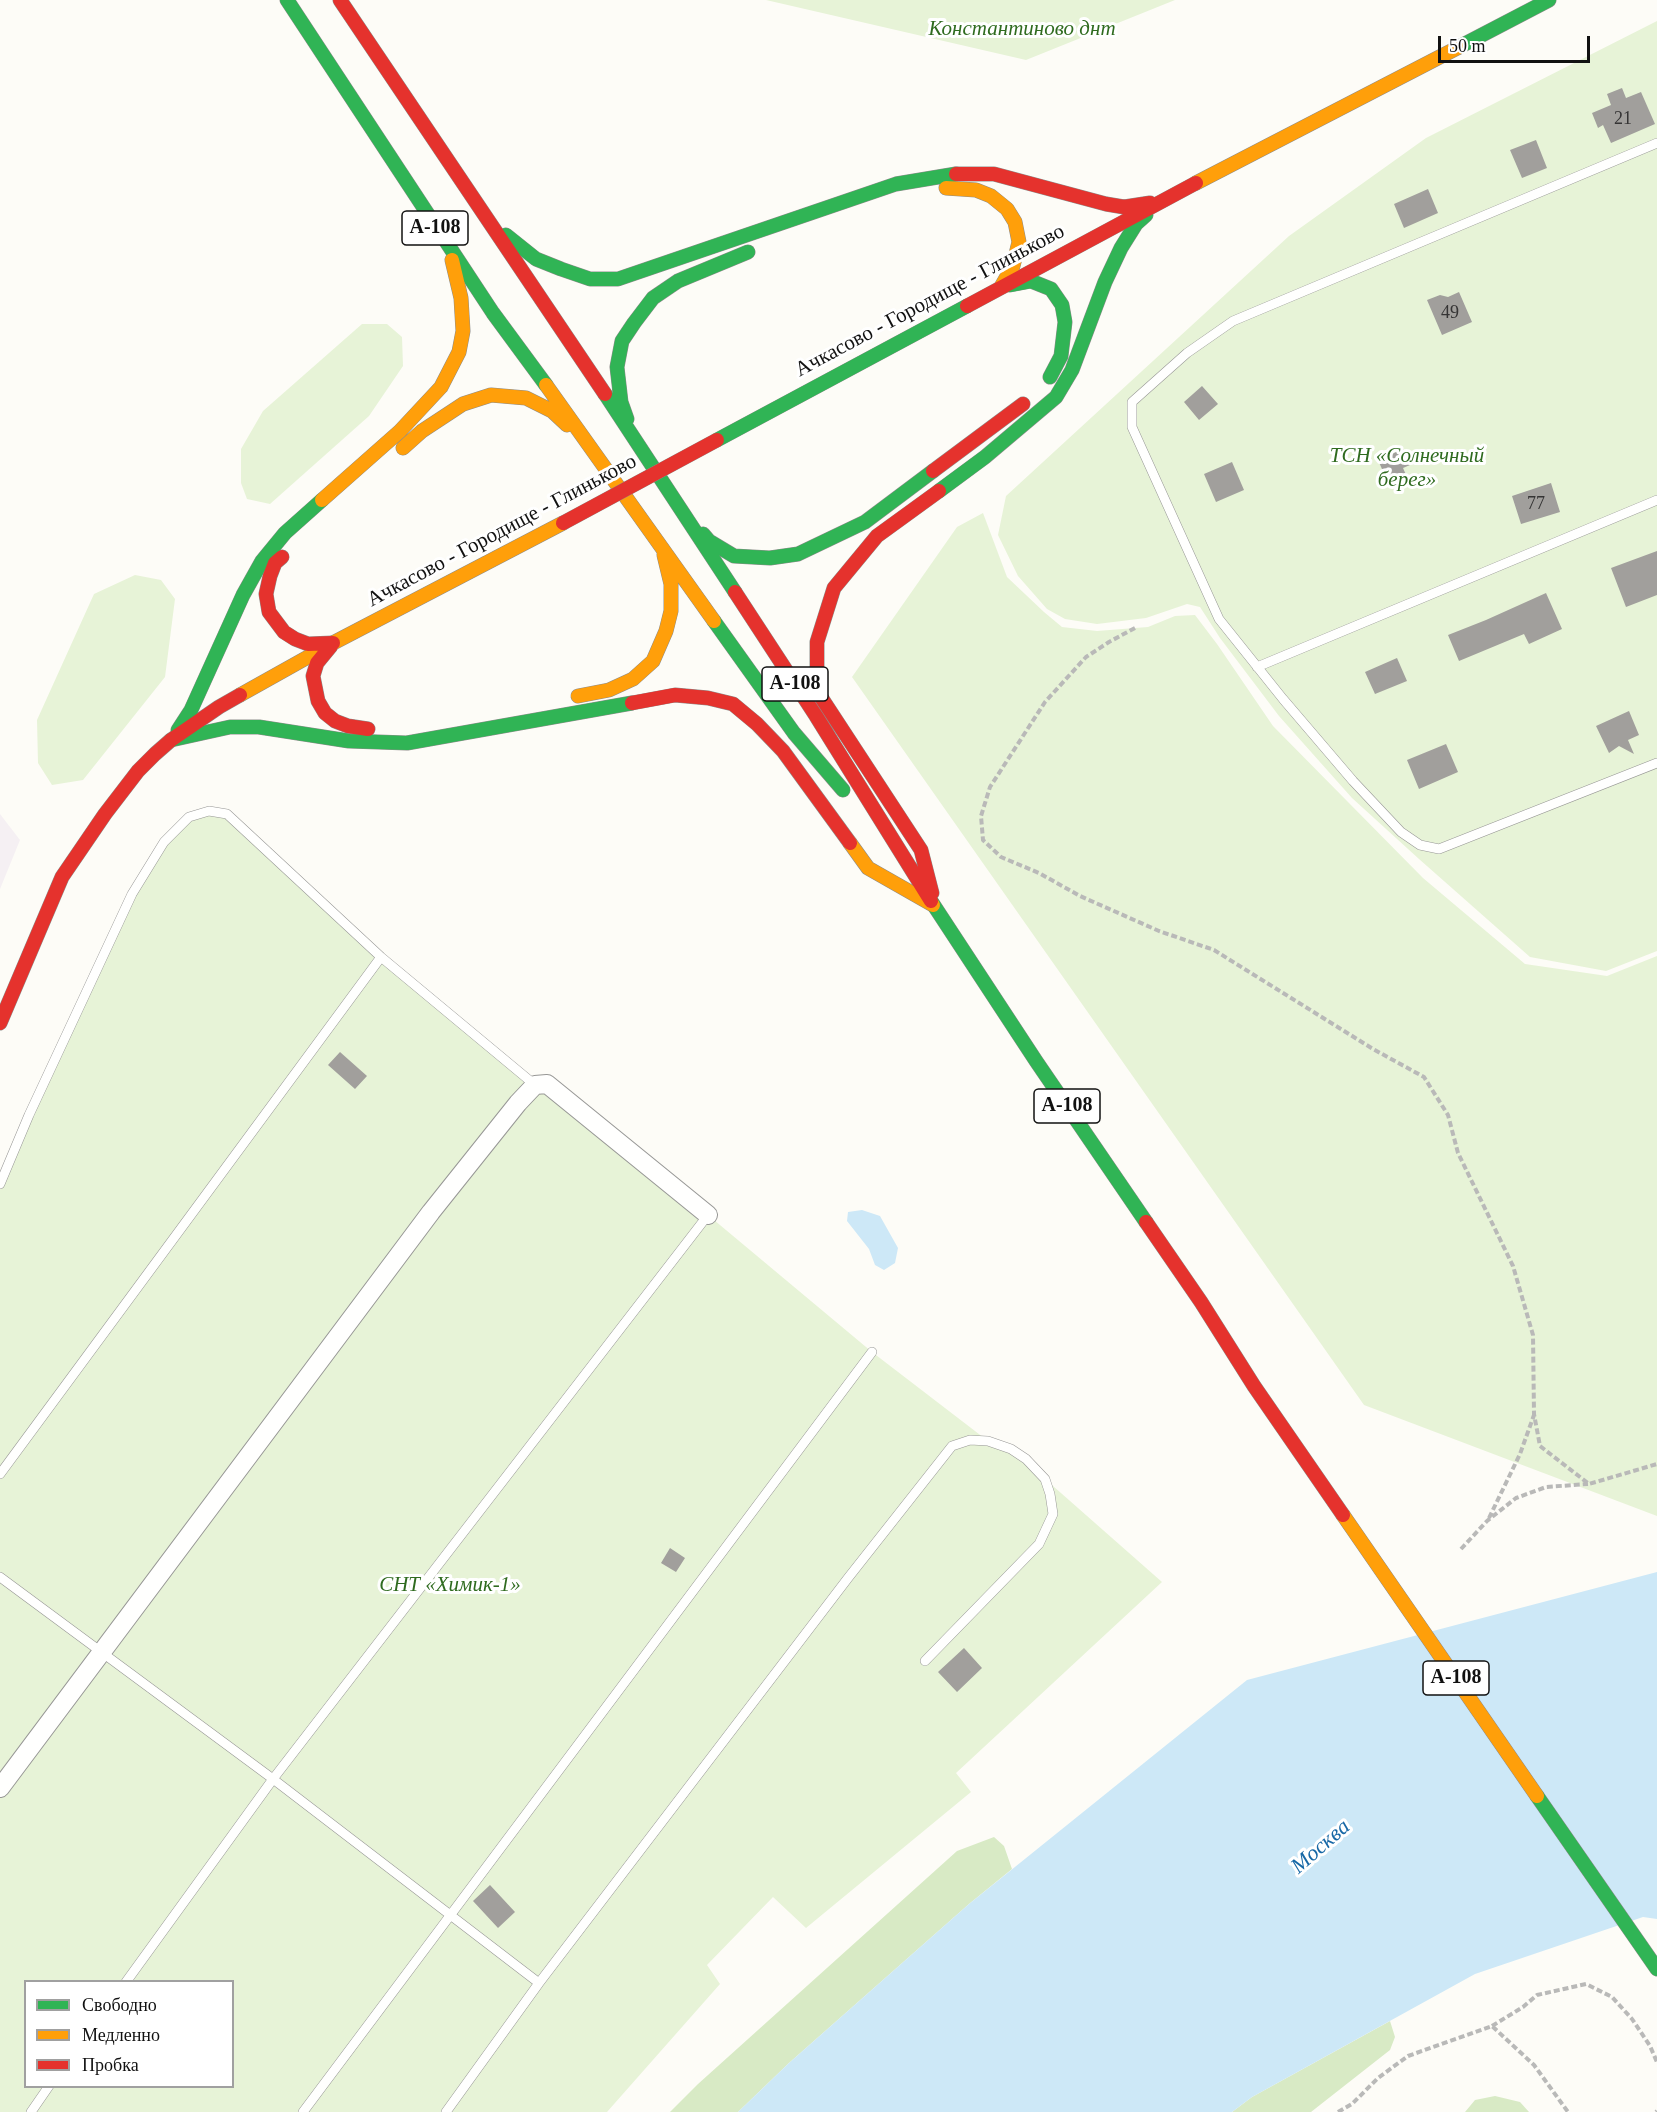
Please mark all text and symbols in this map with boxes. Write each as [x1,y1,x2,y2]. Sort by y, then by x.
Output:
park label: Константиново днт [928,16,1116,42]
scale bar [1441,24,1592,62]
text: 50 m [1449,36,1486,56]
house number: 21 [1614,108,1632,130]
road number: А-108 [402,211,468,245]
street label: Ачкасово - Городище - Глиньково [791,219,1069,383]
house number: 49 [1441,302,1459,324]
park label: ТСН «Солнечный берег» [1330,443,1484,493]
street label: Ачкасово - Городище - Глиньково [363,449,641,613]
house number: 77 [1527,493,1545,515]
road number: А-108 [762,667,828,701]
road number: А-108 [1034,1089,1100,1123]
park label: СНТ «Химик-1» [379,1572,521,1598]
road number: А-108 [1423,1661,1489,1695]
water label: Москва [1286,1814,1356,1880]
legend [24,1980,234,2088]
text: Свободно [82,1995,157,2015]
text: Медленно [82,2025,160,2045]
text: Пробка [82,2055,139,2075]

